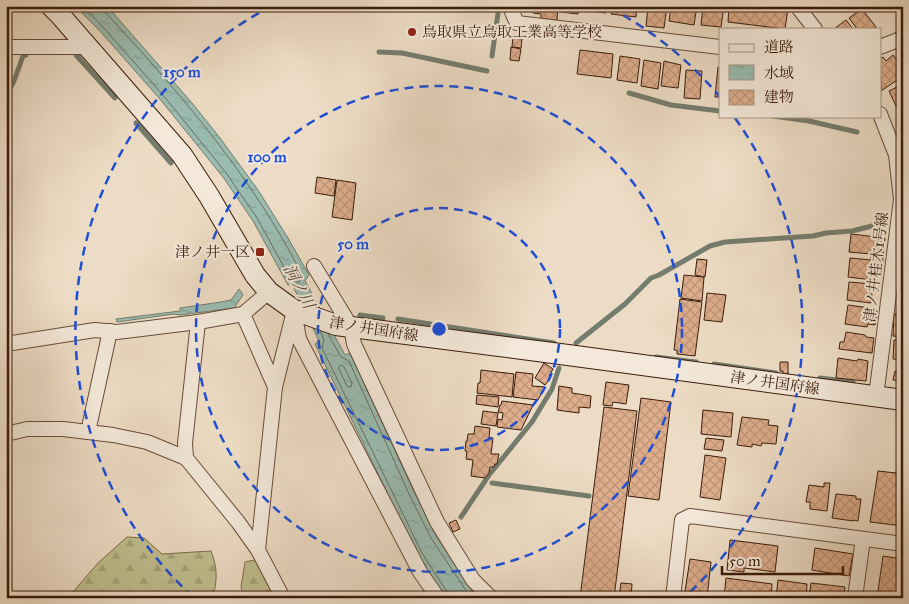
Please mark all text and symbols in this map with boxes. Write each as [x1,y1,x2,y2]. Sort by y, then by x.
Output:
place label: 鳥取県立鳥取工業高等学校 [422,23,602,41]
marker: 鳥取県立鳥取工業高等学校 [406,26,418,38]
legend [719,28,882,118]
text: 道路 [764,38,794,56]
text: 150 m [163,63,201,81]
text: 水域 [764,64,794,82]
text: 建物 [764,88,794,106]
text: 100 m [247,148,287,166]
street label: 津ノ井桂木1号線 [860,211,892,323]
text: 50 m [337,235,369,253]
place label: 津ノ井一区 [175,243,250,261]
marker: 津ノ井一区 [254,246,266,258]
water label: 洞ノ川 [279,260,320,313]
street label: 津ノ井国府線 [328,313,420,345]
centre of rings [430,320,448,338]
street label: 津ノ井国府線 [729,368,821,398]
scale bar [722,544,843,576]
text: 50 m [729,552,761,570]

